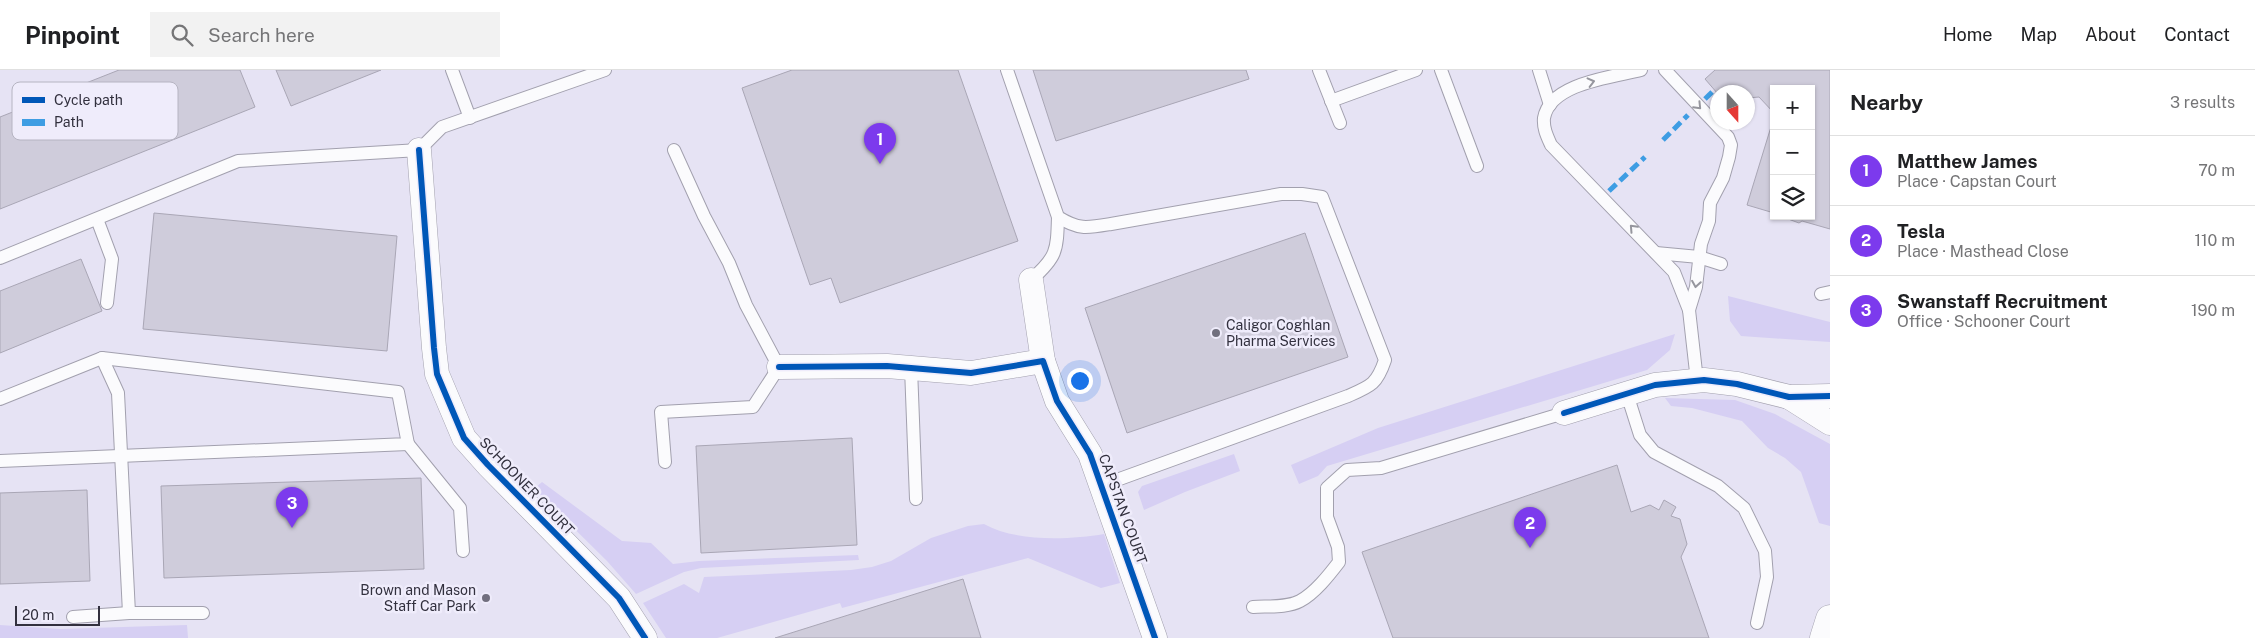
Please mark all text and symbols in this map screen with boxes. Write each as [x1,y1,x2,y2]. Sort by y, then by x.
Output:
search box [150,12,500,57]
text: Pinpoint [25,21,120,49]
icon: search [168,21,196,49]
text: Search here [208,24,315,46]
text: Home [1943,24,1993,45]
text: Map [2021,24,2057,45]
text: About [2085,24,2136,45]
text: Contact [2164,24,2230,45]
one-way arrow [1587,77,1596,88]
legend [12,82,178,140]
north arrow [1710,85,1755,130]
map controls [1770,85,1815,220]
button: + [1770,85,1815,130]
text: Nearby [1850,90,1923,115]
text: Cycle path [54,92,123,108]
text: 3 results [2170,93,2235,112]
one-way arrow [1692,100,1701,109]
text: Path [54,114,84,130]
pin: 1 [864,123,896,164]
button: − [1770,130,1815,175]
text: Matthew James [1897,150,2037,172]
text: 1 [1863,161,1869,180]
text: 70 m [2198,161,2235,180]
text: Place · Capstan Court [1897,172,2057,191]
button: layers [1770,175,1815,220]
text: Tesla [1897,220,1945,242]
one-way arrow [1630,225,1639,234]
text: 2 [1861,231,1871,250]
text: 110 m [2194,231,2235,250]
text: Place · Masthead Close [1897,242,2069,261]
one-way arrow [1692,279,1702,288]
text: Swanstaff Recruitment [1897,290,2108,312]
text: 3 [1861,301,1871,320]
text: 190 m [2191,301,2235,320]
text: Office · Schooner Court [1897,312,2071,331]
place label: Caligor Coghlan Pharma Services [1226,317,1335,349]
marker: Caligor Coghlan Pharma Services [1210,327,1222,339]
your location [1067,368,1093,394]
street label: SCHOONER COURT [476,434,578,538]
street label: CAPSTAN COURT [1096,452,1150,566]
pin: 3 [276,487,308,528]
pin: 2 [1514,507,1546,548]
place label: Brown and Mason Staff Car Park [360,582,476,614]
marker: Brown and Mason Staff Car Park [480,592,492,604]
scale bar [15,603,100,626]
text: 20 m [22,607,54,623]

